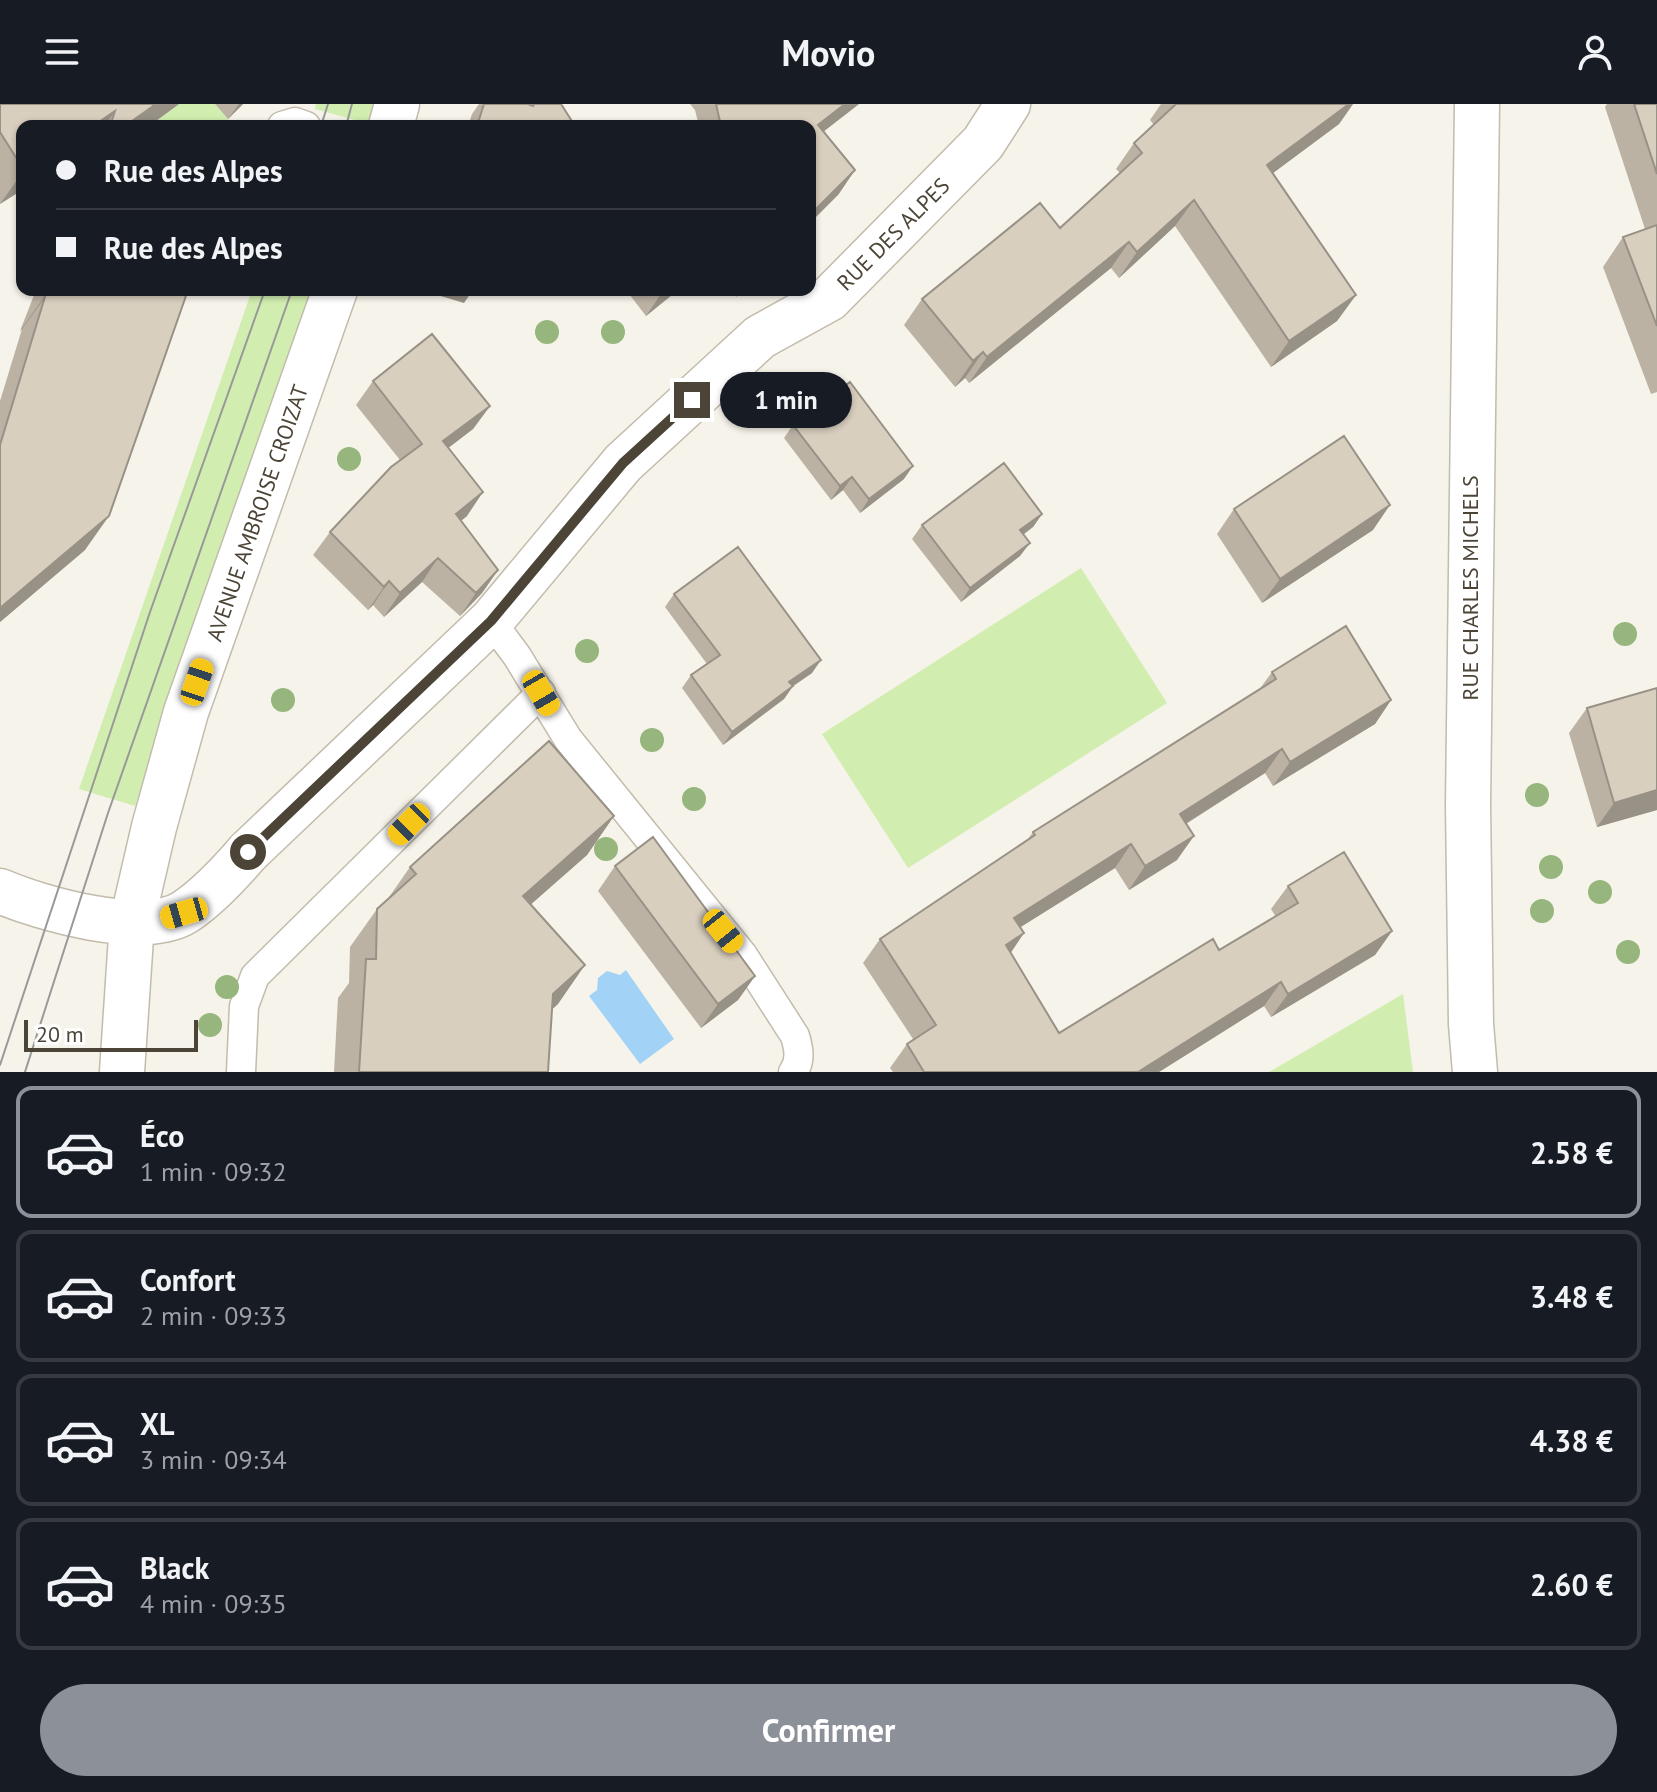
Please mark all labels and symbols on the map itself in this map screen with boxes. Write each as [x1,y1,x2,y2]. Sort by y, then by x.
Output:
street label: RUE DES ALPES [831,172,955,296]
callout: 1 min [720,372,852,428]
street label: AVENUE AMBROISE CROIZAT [200,381,314,645]
route end [674,382,710,418]
street label: RUE CHARLES MICHELS [1456,475,1484,701]
car [178,655,216,709]
car [519,666,563,720]
car [384,799,434,849]
route start [230,834,266,870]
car [158,895,210,931]
car [699,905,747,957]
scale bar [24,1016,198,1052]

